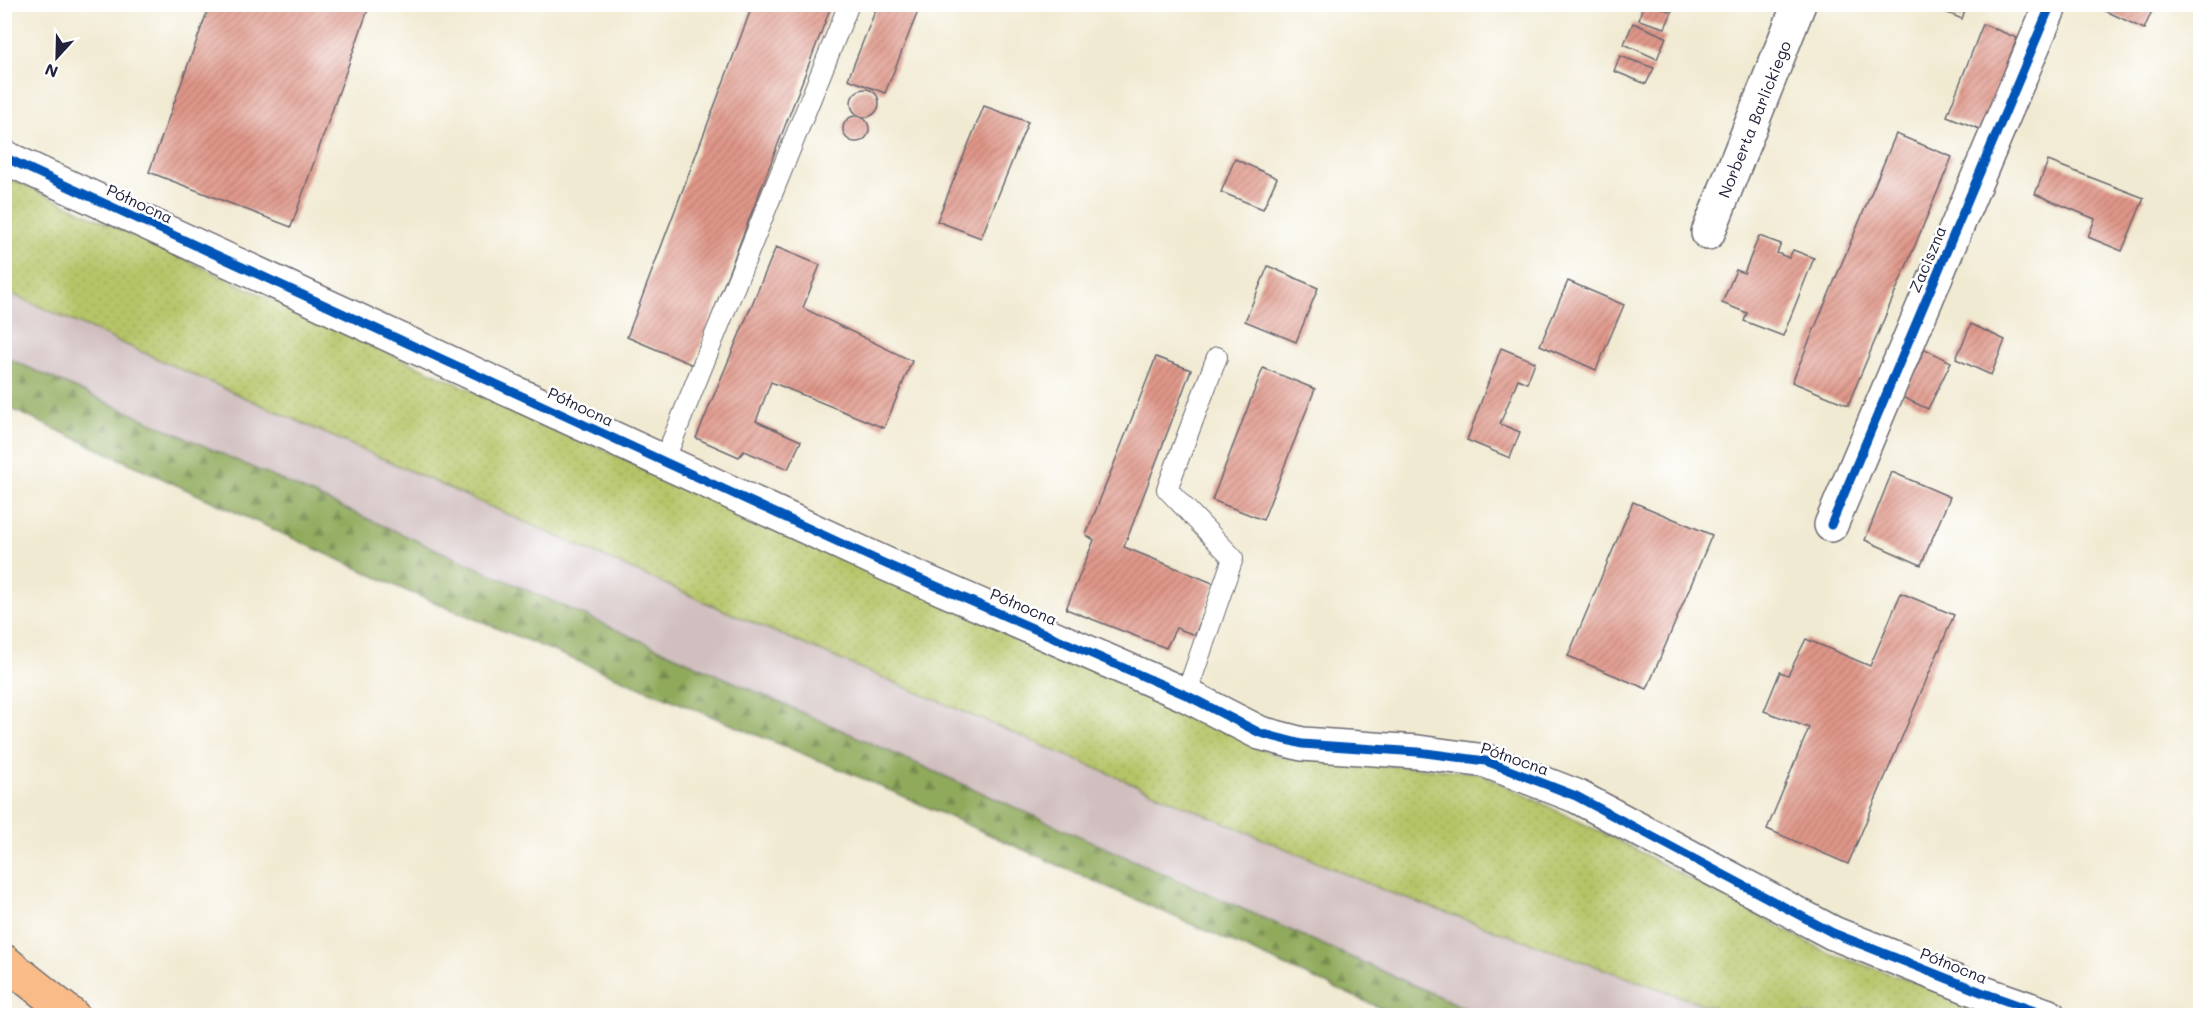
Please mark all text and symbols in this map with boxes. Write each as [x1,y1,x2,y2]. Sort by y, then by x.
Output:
north arrow [27,27,87,87]
street label: Norberta Barlickiego [1713,37,1795,201]
text: N [42,59,61,83]
street label: Północna [103,179,177,227]
street label: Zaciszna [1904,222,1950,296]
street label: Północna [544,382,618,430]
street label: Północna [987,582,1061,630]
street label: Północna [1478,737,1552,779]
street label: Północna [1917,942,1991,988]

